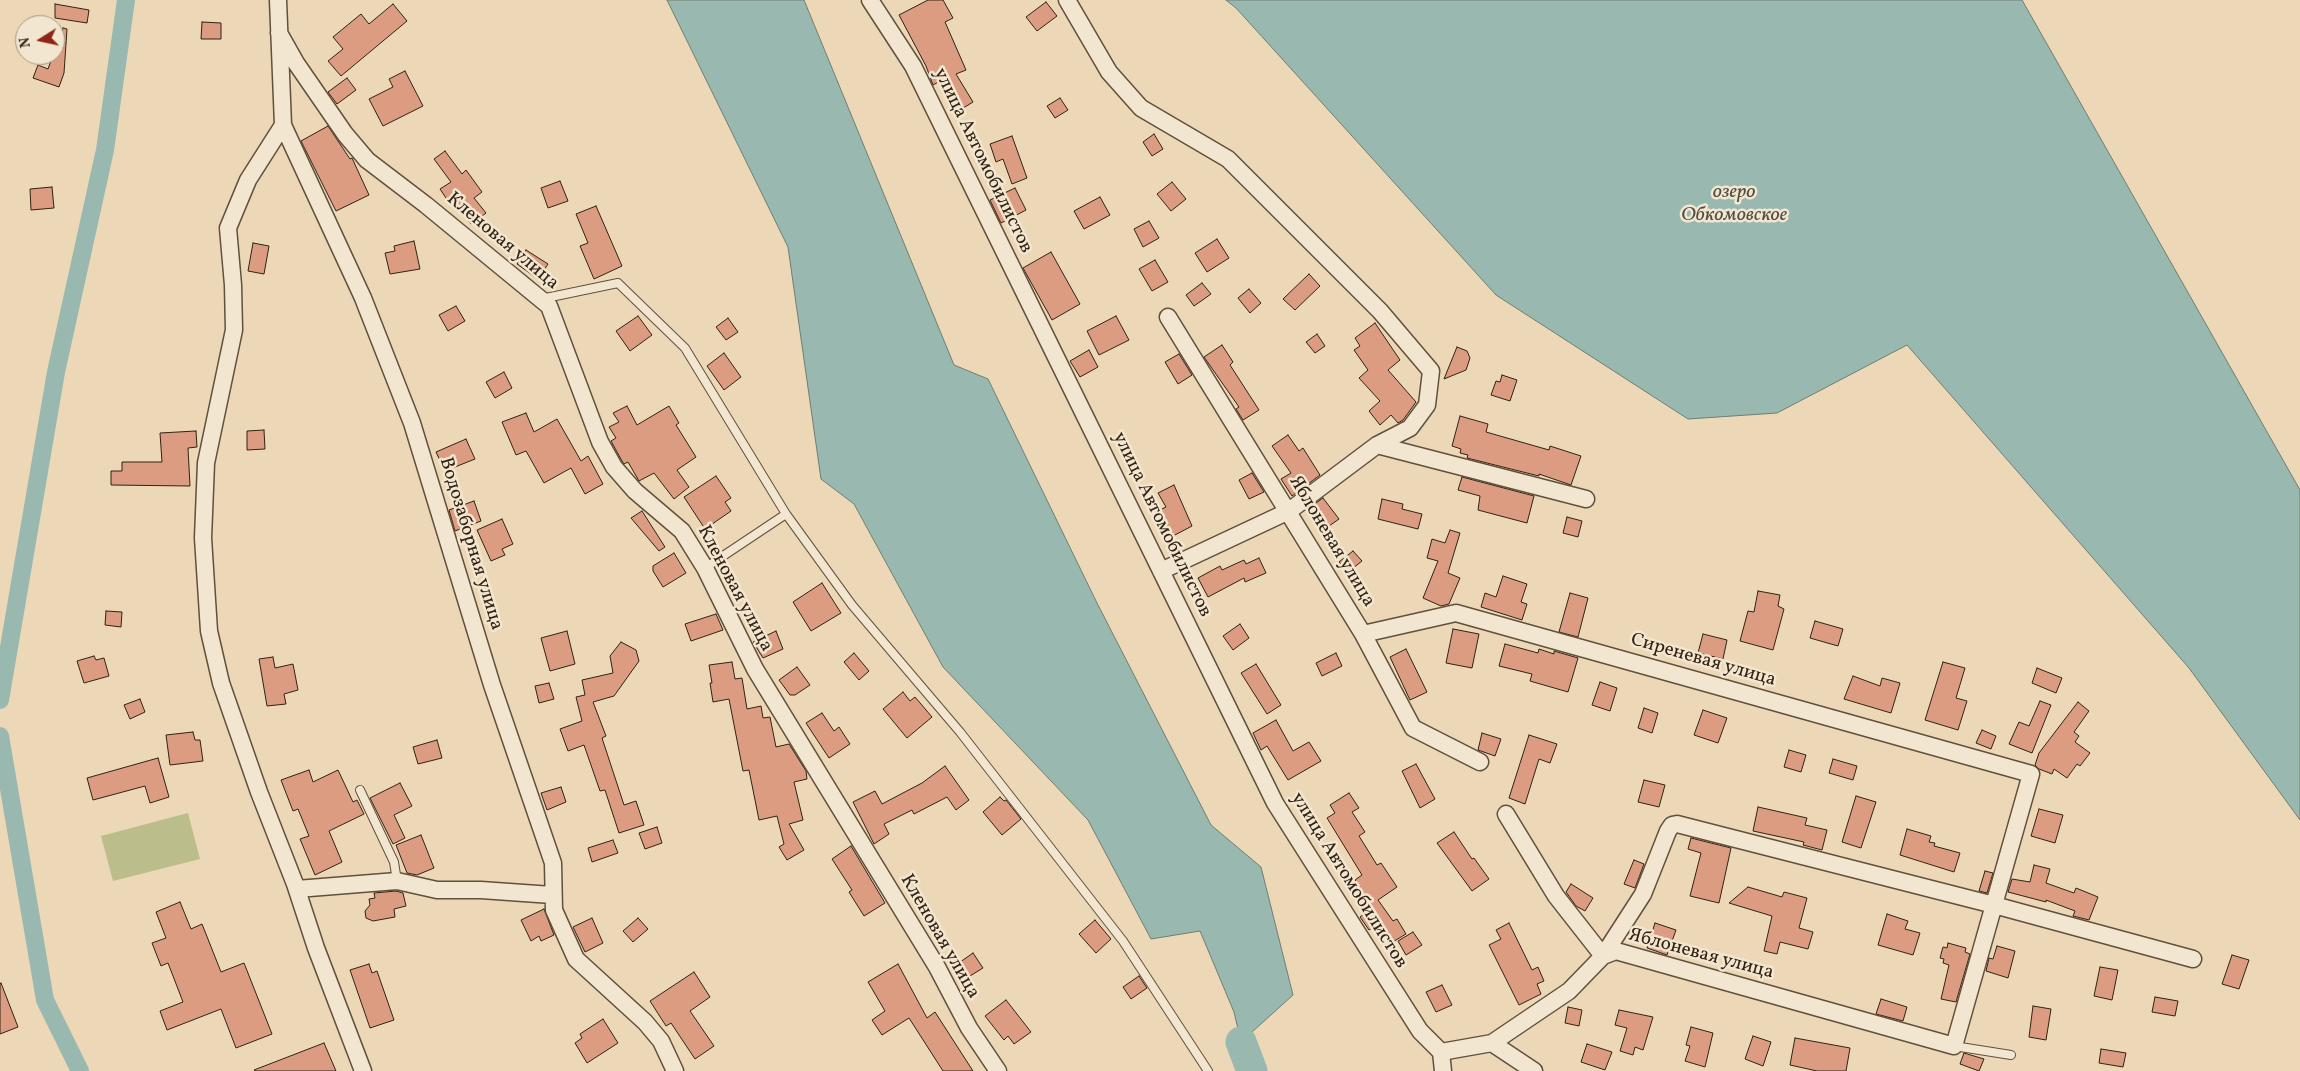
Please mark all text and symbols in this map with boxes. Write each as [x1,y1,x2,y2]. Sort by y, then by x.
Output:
north arrow [15,15,65,65]
text: N [15,36,36,49]
street label: улица Автомобилистов [927,65,1037,257]
water label: озеро Обкомовское [1681,181,1787,228]
street label: Кленовая улица [441,188,563,296]
street label: улица Автомобилистов [1106,429,1216,621]
street label: Водозаборная улица [433,455,507,633]
street label: Яблоневая улица [1283,472,1379,612]
street label: Кленовая улица [691,522,777,656]
street label: Сиреневая улица [1628,629,1778,693]
street label: улица Автомобилистов [1285,789,1411,973]
street label: Кленовая улица [894,871,984,1003]
street label: Яблоневая улица [1626,925,1776,985]

